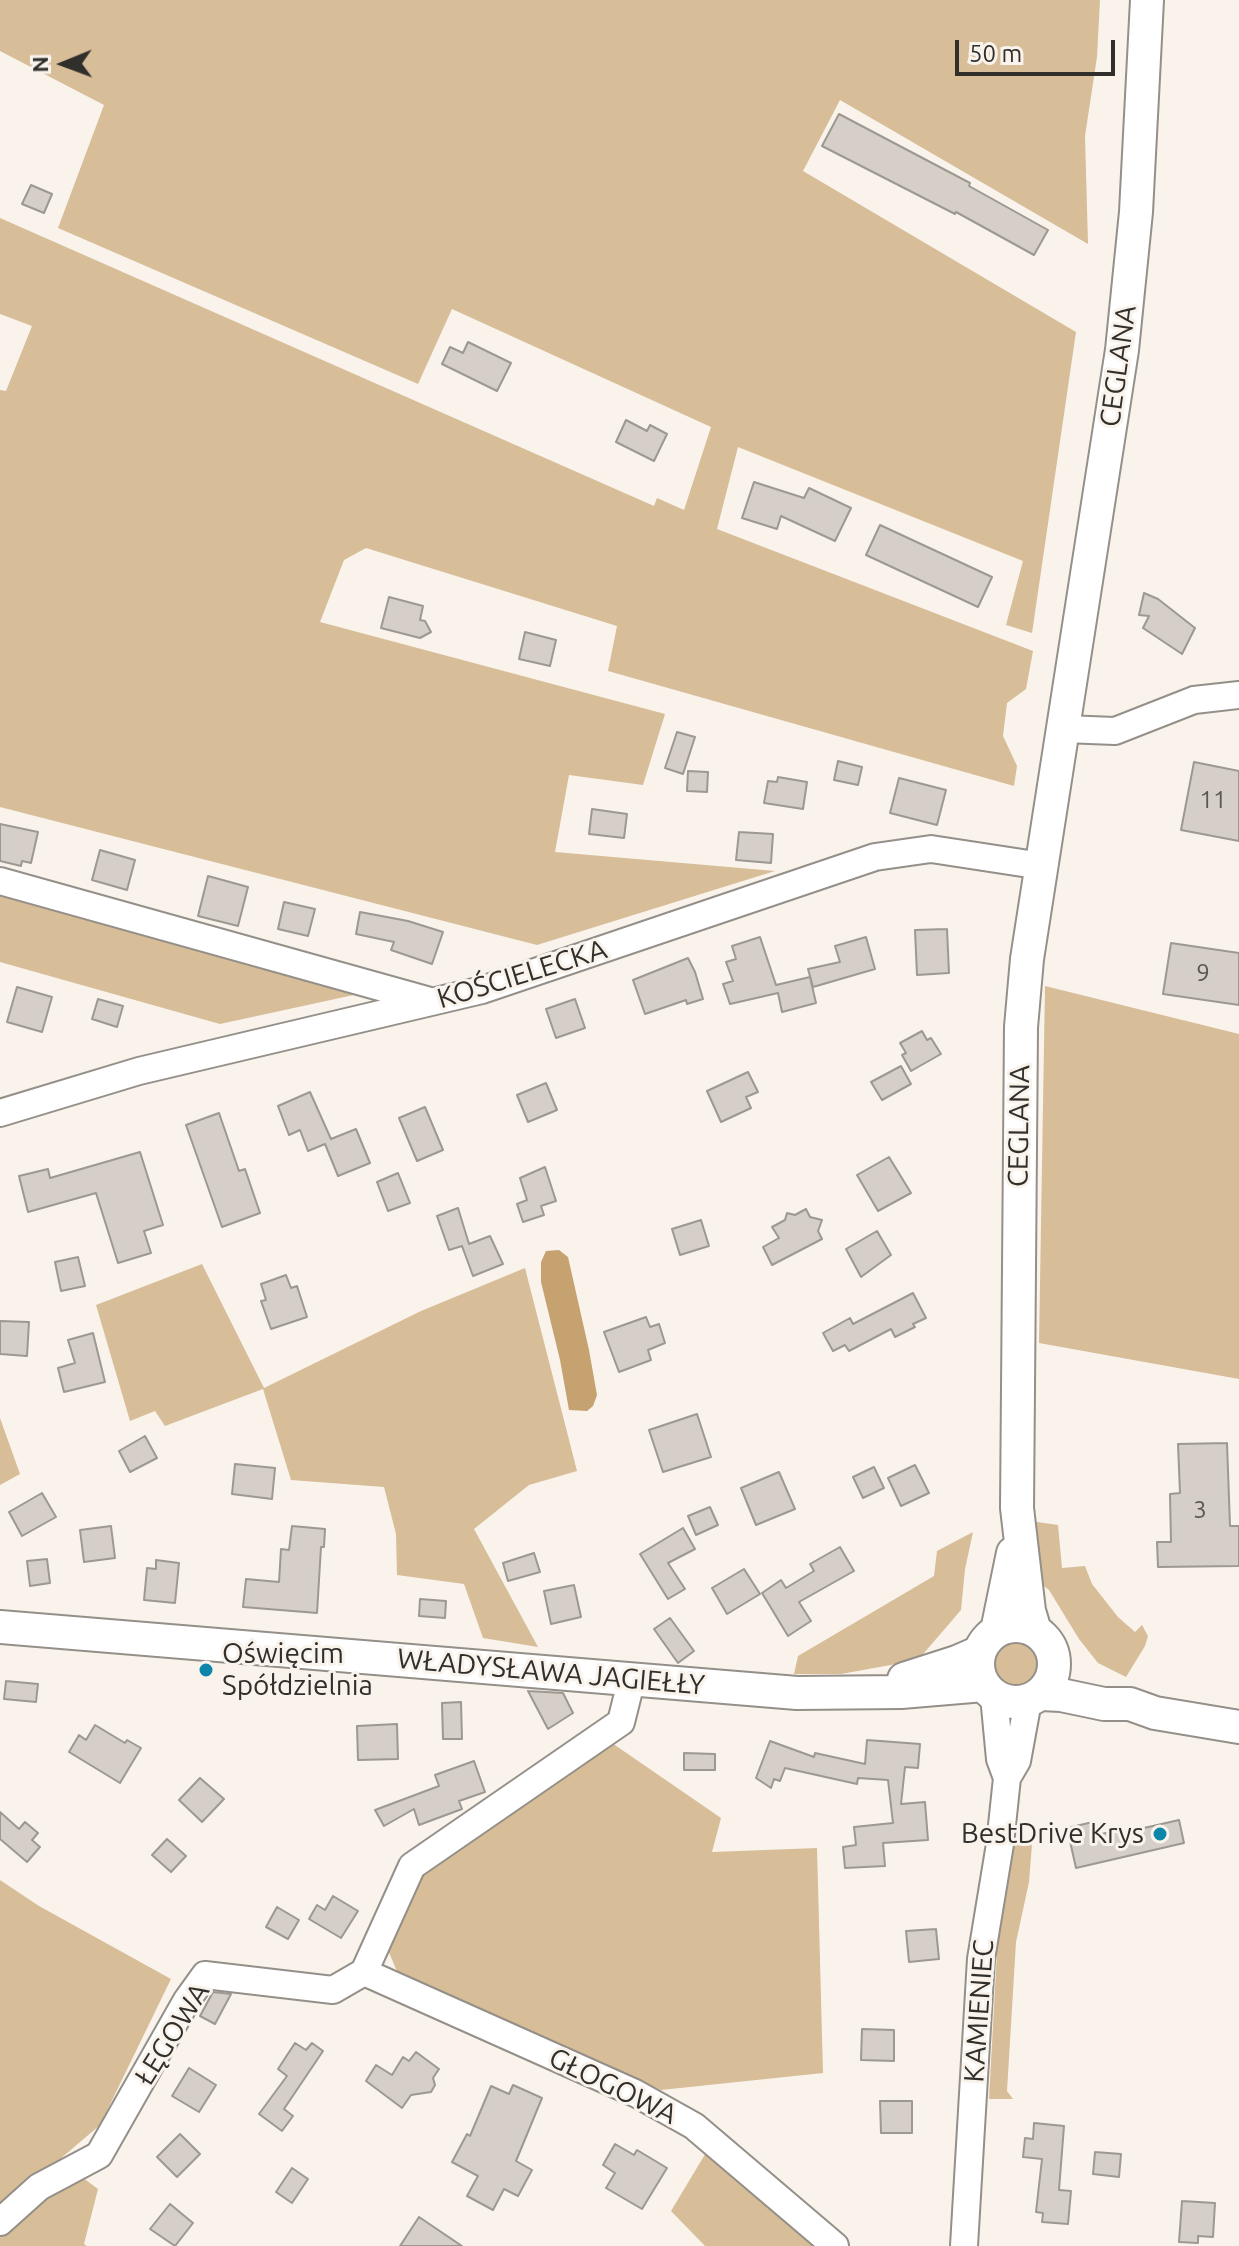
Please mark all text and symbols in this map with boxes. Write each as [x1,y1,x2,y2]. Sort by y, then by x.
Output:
north arrow [24,24,104,104]
scale bar [959,24,1119,74]
text: 50 m [969,40,1022,67]
text: N [27,56,52,73]
street label: CEGLANA [1093,303,1143,429]
house number: 11 [1199,786,1227,814]
street label: KOŚCIELECKA [433,932,611,1016]
house number: 9 [1196,959,1210,987]
street label: CEGLANA [1001,1064,1037,1188]
house number: 3 [1193,1496,1207,1524]
place label: Oświęcim Spółdzielnia [222,1637,373,1703]
street label: WŁADYSŁAWA JAGIEŁŁY [396,1642,706,1702]
marker: Oświęcim Spółdzielnia [197,1661,215,1679]
place label: BestDrive Krys [961,1817,1144,1851]
marker: BestDrive Krys [1151,1825,1169,1843]
street label: KAMIENIEC [957,1939,1001,2083]
street label: ŁĘGOWA [128,1977,216,2091]
street label: GŁOGOWA [544,2041,682,2131]

